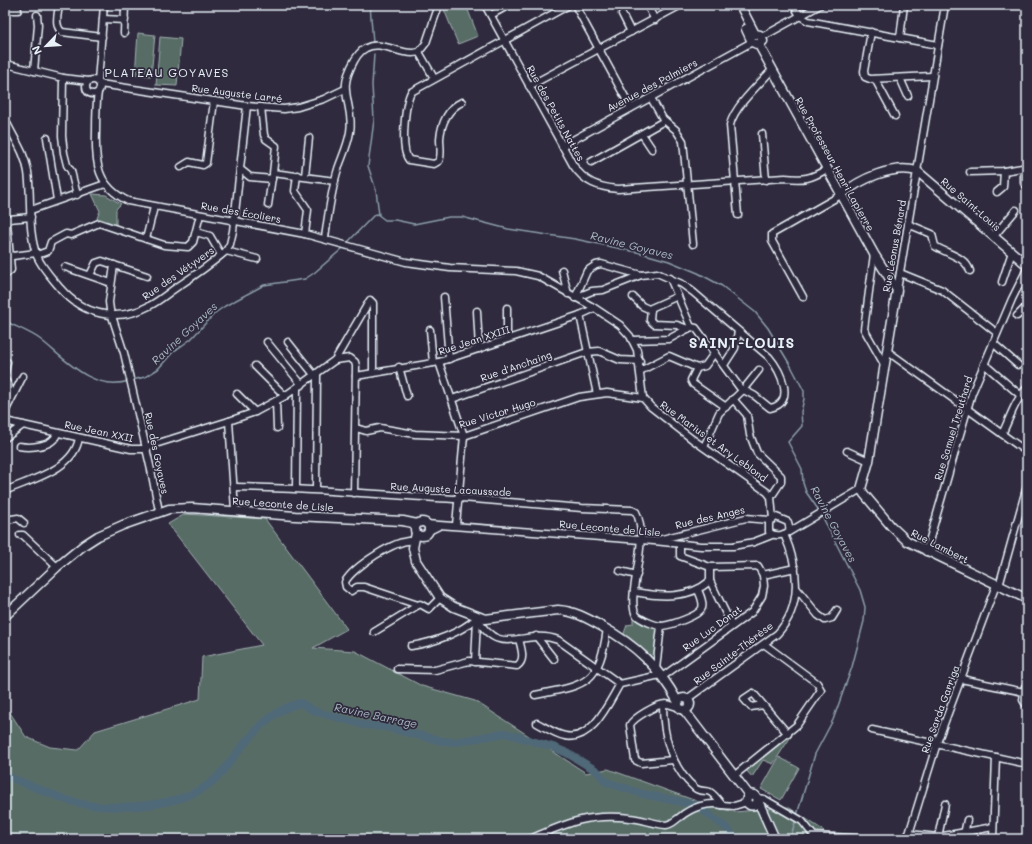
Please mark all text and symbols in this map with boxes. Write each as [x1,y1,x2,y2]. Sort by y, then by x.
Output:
north arrow [26,26,66,66]
text: N [28,43,45,57]
street label: Avenue des Palmiers [604,55,700,115]
street label: Rue des Petits Nattes [524,63,588,164]
district label: PLATEAU GOYAVES [105,64,229,80]
street label: Rue Auguste Larré [191,80,283,106]
street label: Rue Professeur Henri Lapierre [792,94,878,234]
street label: Rue Saint-Louis [938,174,1004,234]
street label: Rue des Écoliers [200,198,282,226]
street label: Rue Léonus Bénard [879,199,909,293]
water label: Ravine Goyaves [589,227,675,263]
street label: Rue des Vétyvers [139,243,217,303]
water label: Ravine Goyaves [148,299,220,367]
street label: Rue Jean XXIII [436,322,512,358]
district label: SAINT-LOUIS [689,333,795,352]
street label: Rue d'Anchaing [479,347,554,385]
street label: Rue Samuel Treuthard [930,374,976,482]
street label: Rue Victor Hugo [457,395,537,431]
street label: Rue Marius et Ary Leblond [658,397,770,485]
street label: Rue des Goyaves [142,411,173,495]
street label: Rue Jean XXII [63,417,135,445]
street label: Rue Auguste Lacaussade [390,479,512,499]
water label: Ravine Goyaves [807,483,861,565]
street label: Rue Leconte de Lisle [232,493,334,515]
street label: Rue des Anges [674,502,746,532]
street label: Rue Leconte de Lisle [559,517,661,539]
street label: Rue Lambert [909,526,971,566]
street label: Rue Luc Donat [680,602,744,654]
street label: Rue Sainte-Thérèse [690,618,776,688]
street label: Rue Sarda Garriga [918,663,962,755]
water label: Ravine Barrage [333,699,419,731]

